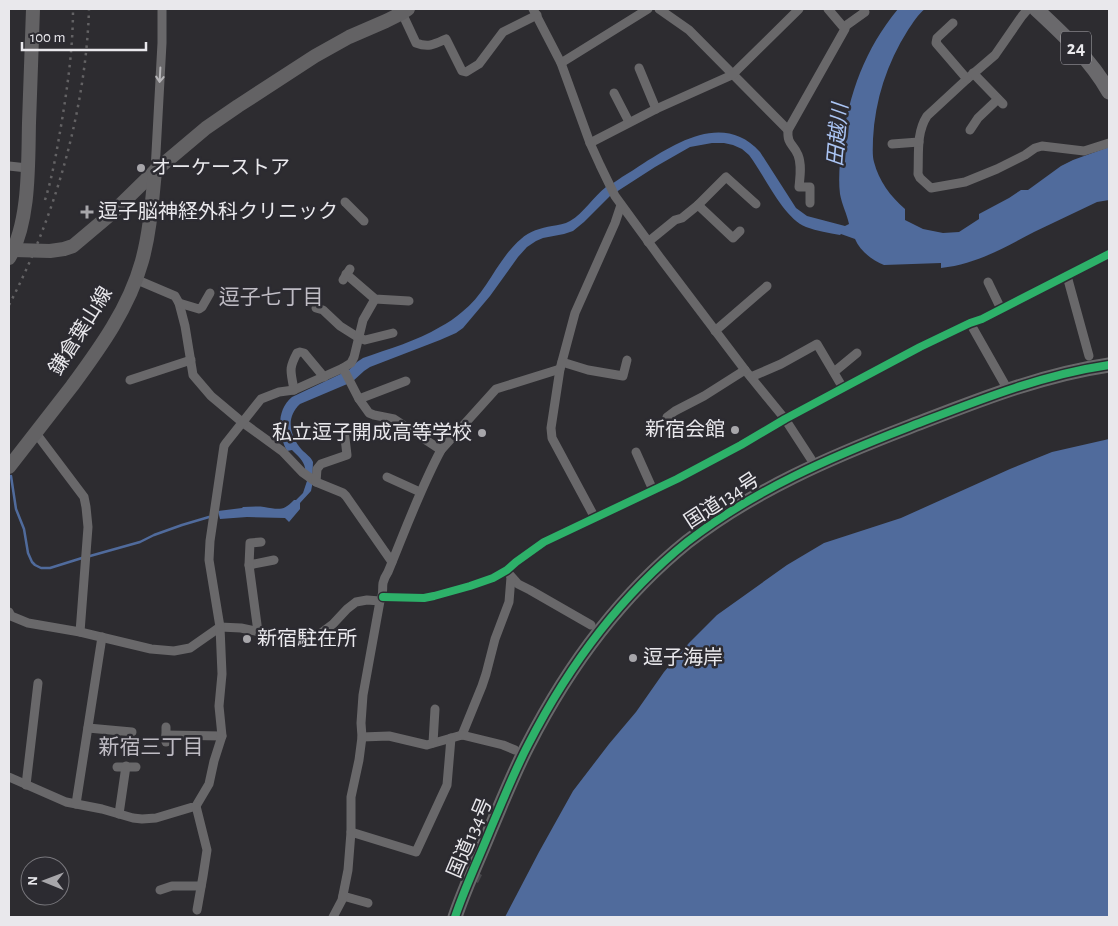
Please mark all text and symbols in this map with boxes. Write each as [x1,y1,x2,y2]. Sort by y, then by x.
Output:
scale bar [22,20,146,52]
text: 100 m [30,30,65,45]
road number: 24 [1061,32,1091,64]
one-way arrow [156,67,165,83]
water label: 田越川 [824,101,851,167]
place label: オーケーストア [151,158,290,178]
marker: オーケーストア [135,162,147,174]
place label: 逗子脳神経外科クリニック [98,201,338,222]
marker: 逗子脳神経外科クリニック [80,205,94,219]
street label: 鎌倉葉山線 [44,282,116,379]
district label: 逗子七丁目 [219,286,324,308]
place label: 新宿会館 [645,419,725,440]
place label: 私立逗子開成高等学校 [272,422,472,443]
marker: 新宿会館 [729,424,741,436]
marker: 私立逗子開成高等学校 [476,427,488,439]
street label: 国道134号 [680,469,763,532]
place label: 新宿駐在所 [257,627,357,649]
marker: 新宿駐在所 [241,633,253,645]
place label: 逗子海岸 [643,646,723,668]
marker: 逗子海岸 [627,652,639,664]
district label: 新宿三丁目 [99,736,204,758]
street label: 国道134号 [443,795,496,881]
north arrow [20,856,70,906]
text: N [26,876,40,886]

